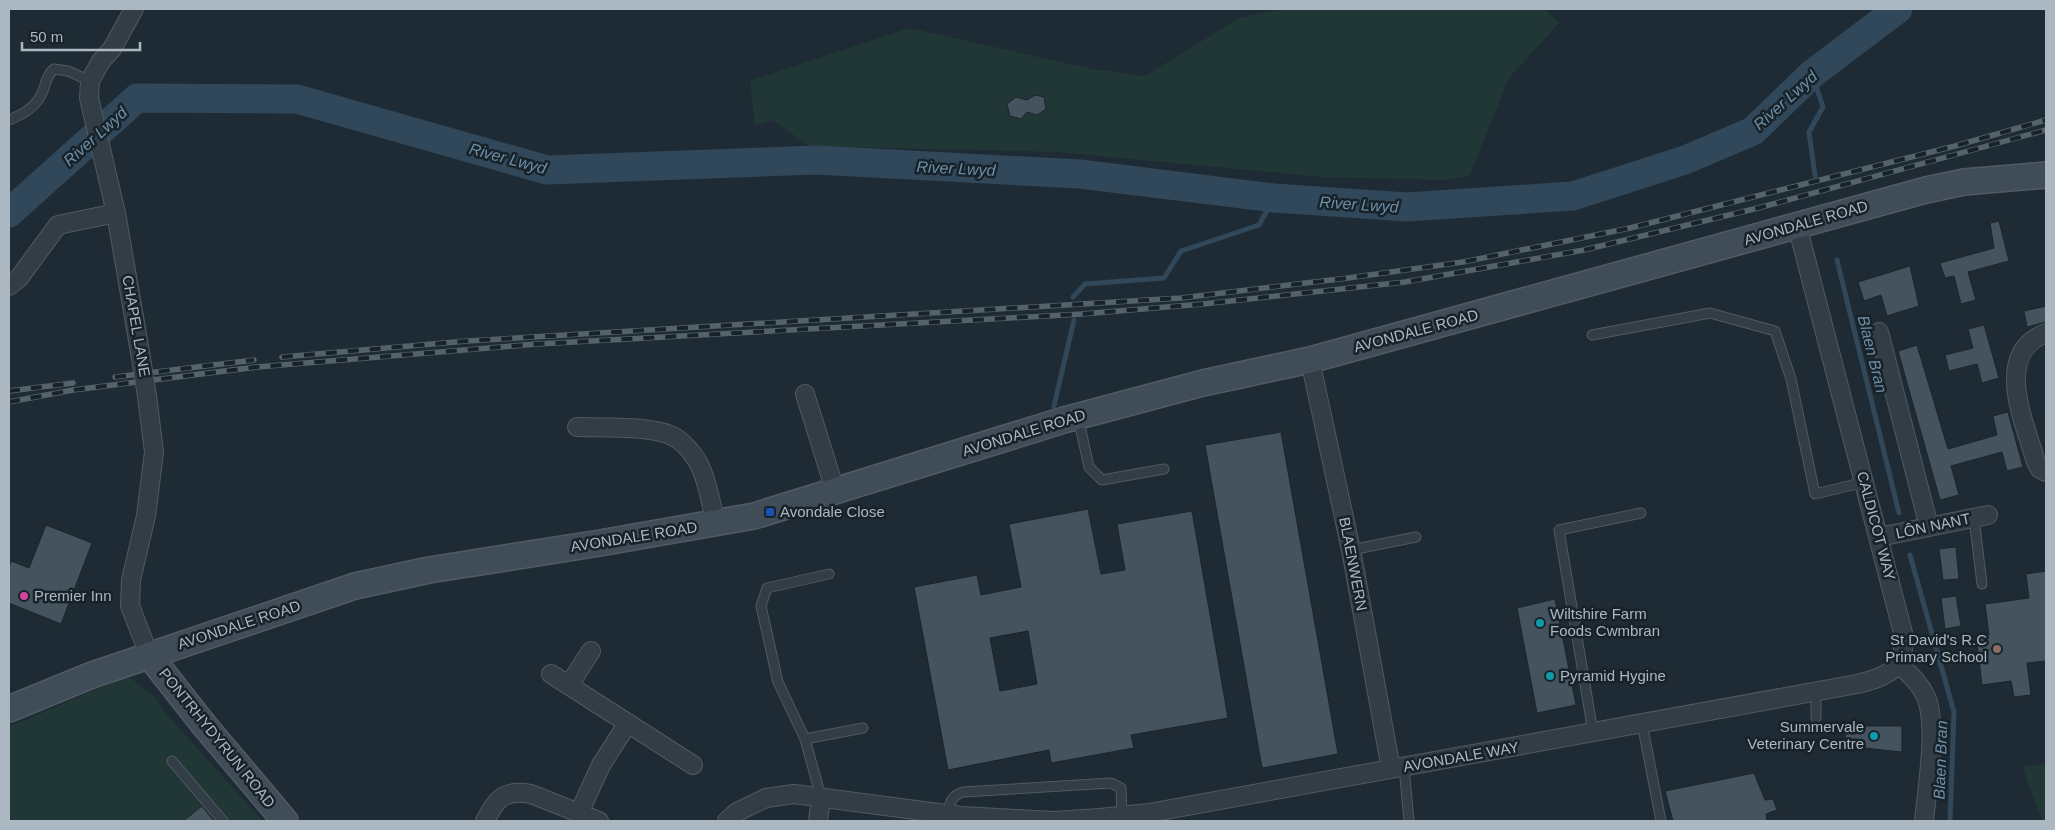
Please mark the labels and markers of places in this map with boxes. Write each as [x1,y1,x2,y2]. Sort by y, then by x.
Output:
place label: Avondale Close [780,503,885,520]
marker: Avondale Close [764,506,776,518]
place label: Premier Inn [34,587,112,604]
marker: Premier Inn [18,590,30,602]
place label: Wiltshire Farm Foods Cwmbran [1550,605,1660,639]
marker: Wiltshire Farm Foods Cwmbran [1534,617,1546,629]
place label: St David's R.C Primary School [1885,631,1987,665]
marker: St David's R.C Primary School [1991,643,2003,655]
place label: Pyramid Hygine [1560,667,1666,684]
marker: Pyramid Hygine [1544,670,1556,682]
place label: Summervale Veterinary Centre [1747,718,1864,752]
marker: Summervale Veterinary Centre [1868,730,1880,742]

